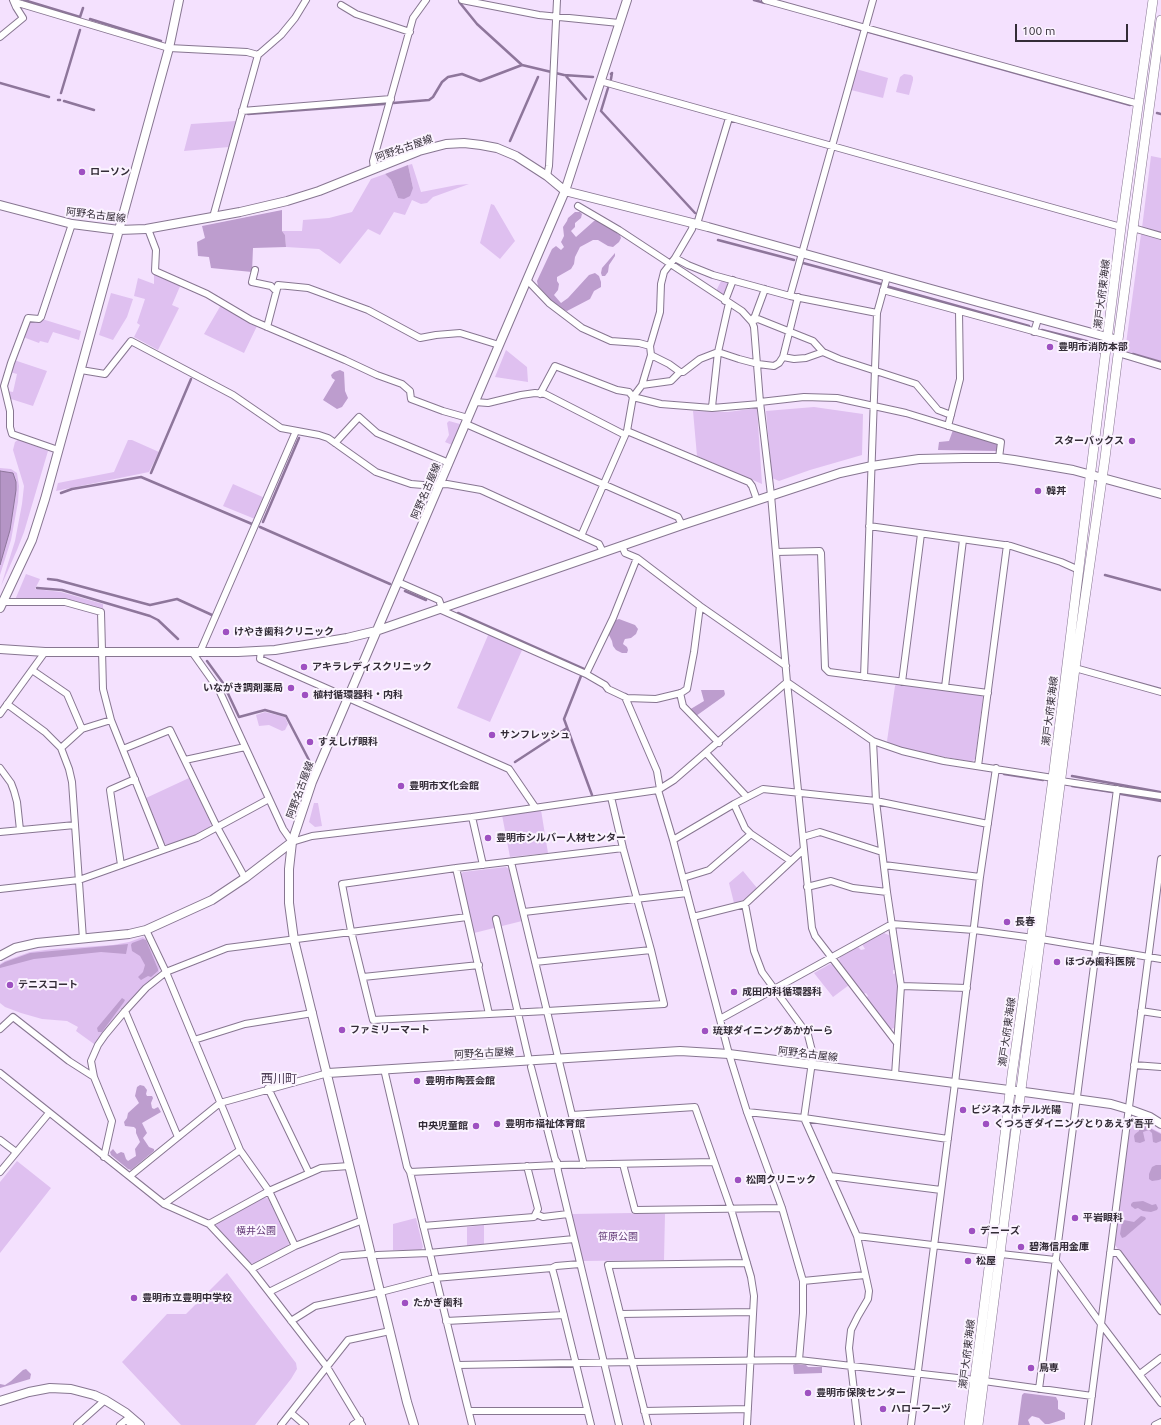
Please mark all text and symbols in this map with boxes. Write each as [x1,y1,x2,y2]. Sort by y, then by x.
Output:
scale bar [1017,16,1130,42]
text: 100 m [1022,24,1055,37]
street label: 阿野名古屋線 [374,133,434,163]
place label: ローソン [90,166,130,178]
marker: ローソン [77,167,87,177]
street label: 阿野名古屋線 [65,205,127,225]
street label: 瀬戸大府東海線 [1092,259,1112,329]
place label: 豊明市消防本部 [1058,341,1128,353]
marker: 豊明市消防本部 [1045,342,1055,352]
place label: スターバックス [1054,435,1124,447]
marker: スターバックス [1127,436,1137,446]
street label: 阿野名古屋線 [409,461,443,521]
place label: 韓丼 [1046,485,1066,497]
marker: 韓丼 [1033,486,1043,496]
place label: けやき歯科クリニック [234,626,334,638]
marker: けやき歯科クリニック [221,627,231,637]
place label: アキラレディスクリニック [312,661,432,673]
marker: アキラレディスクリニック [299,662,309,672]
street label: 瀬戸大府東海線 [1040,676,1060,746]
place label: いながき調剤薬局 [203,682,283,694]
marker: いながき調剤薬局 [286,683,296,693]
place label: 植村循環器科・内科 [313,689,403,701]
marker: 植村循環器科・内科 [300,690,310,700]
place label: サンフレッシュ [500,729,570,741]
marker: サンフレッシュ [487,730,497,740]
place label: すえしげ眼科 [318,736,378,748]
marker: すえしげ眼科 [305,737,315,747]
street label: 阿野名古屋線 [284,760,316,820]
place label: 豊明市文化会館 [409,780,479,792]
marker: 豊明市文化会館 [396,781,406,791]
place label: 豊明市シルバー人材センター [496,832,626,844]
marker: 豊明市シルバー人材センター [483,833,493,843]
place label: 長春 [1015,916,1035,928]
marker: 長春 [1002,917,1012,927]
place label: ほづみ歯科医院 [1065,956,1135,968]
marker: ほづみ歯科医院 [1052,957,1062,967]
place label: テニスコート [18,979,78,991]
marker: テニスコート [5,980,15,990]
place label: 成田内科循環器科 [742,986,822,998]
marker: 成田内科循環器科 [729,987,739,997]
street label: 瀬戸大府東海線 [996,997,1018,1067]
place label: ファミリーマート [350,1024,430,1036]
marker: ファミリーマート [337,1025,347,1035]
place label: 琉球ダイニングあかがーら [713,1025,833,1037]
marker: 琉球ダイニングあかがーら [700,1026,710,1036]
street label: 阿野名古屋線 [777,1044,839,1064]
street label: 阿野名古屋線 [454,1045,514,1061]
district label: 西川町 [261,1072,297,1086]
place label: 豊明市陶芸会館 [425,1075,495,1087]
marker: 豊明市陶芸会館 [412,1076,422,1086]
place label: ビジネスホテル光陽 [971,1104,1061,1116]
marker: ビジネスホテル光陽 [958,1105,968,1115]
place label: 豊明市福祉体育館 [505,1118,585,1130]
place label: くつろぎダイニングとりあえず吾平 [994,1118,1154,1130]
marker: 豊明市福祉体育館 [492,1119,502,1129]
marker: くつろぎダイニングとりあえず吾平 [981,1119,991,1129]
place label: 中央児童館 [418,1120,468,1132]
marker: 中央児童館 [471,1121,481,1131]
place label: 松岡クリニック [746,1174,816,1186]
marker: 松岡クリニック [733,1175,743,1185]
place label: 平岩眼科 [1083,1212,1123,1224]
marker: 平岩眼科 [1070,1213,1080,1223]
park label: 横井公園 [236,1225,276,1237]
place label: デニーズ [980,1225,1020,1237]
marker: デニーズ [967,1226,977,1236]
park label: 笹原公園 [598,1231,638,1243]
place label: 碧海信用金庫 [1029,1241,1089,1253]
marker: 碧海信用金庫 [1016,1242,1026,1252]
place label: 松屋 [976,1255,996,1267]
marker: 松屋 [963,1256,973,1266]
place label: 豊明市立豊明中学校 [142,1292,232,1304]
marker: 豊明市立豊明中学校 [129,1293,139,1303]
place label: たかぎ歯科 [413,1297,463,1309]
marker: たかぎ歯科 [400,1298,410,1308]
street label: 瀬戸大府東海線 [957,1319,977,1389]
place label: 鳥専 [1039,1362,1059,1374]
marker: 鳥専 [1026,1363,1036,1373]
place label: 豊明市保険センター [816,1387,906,1399]
marker: 豊明市保険センター [803,1388,813,1398]
place label: ハローフーヅ [891,1403,951,1415]
marker: ハローフーヅ [878,1404,888,1414]

